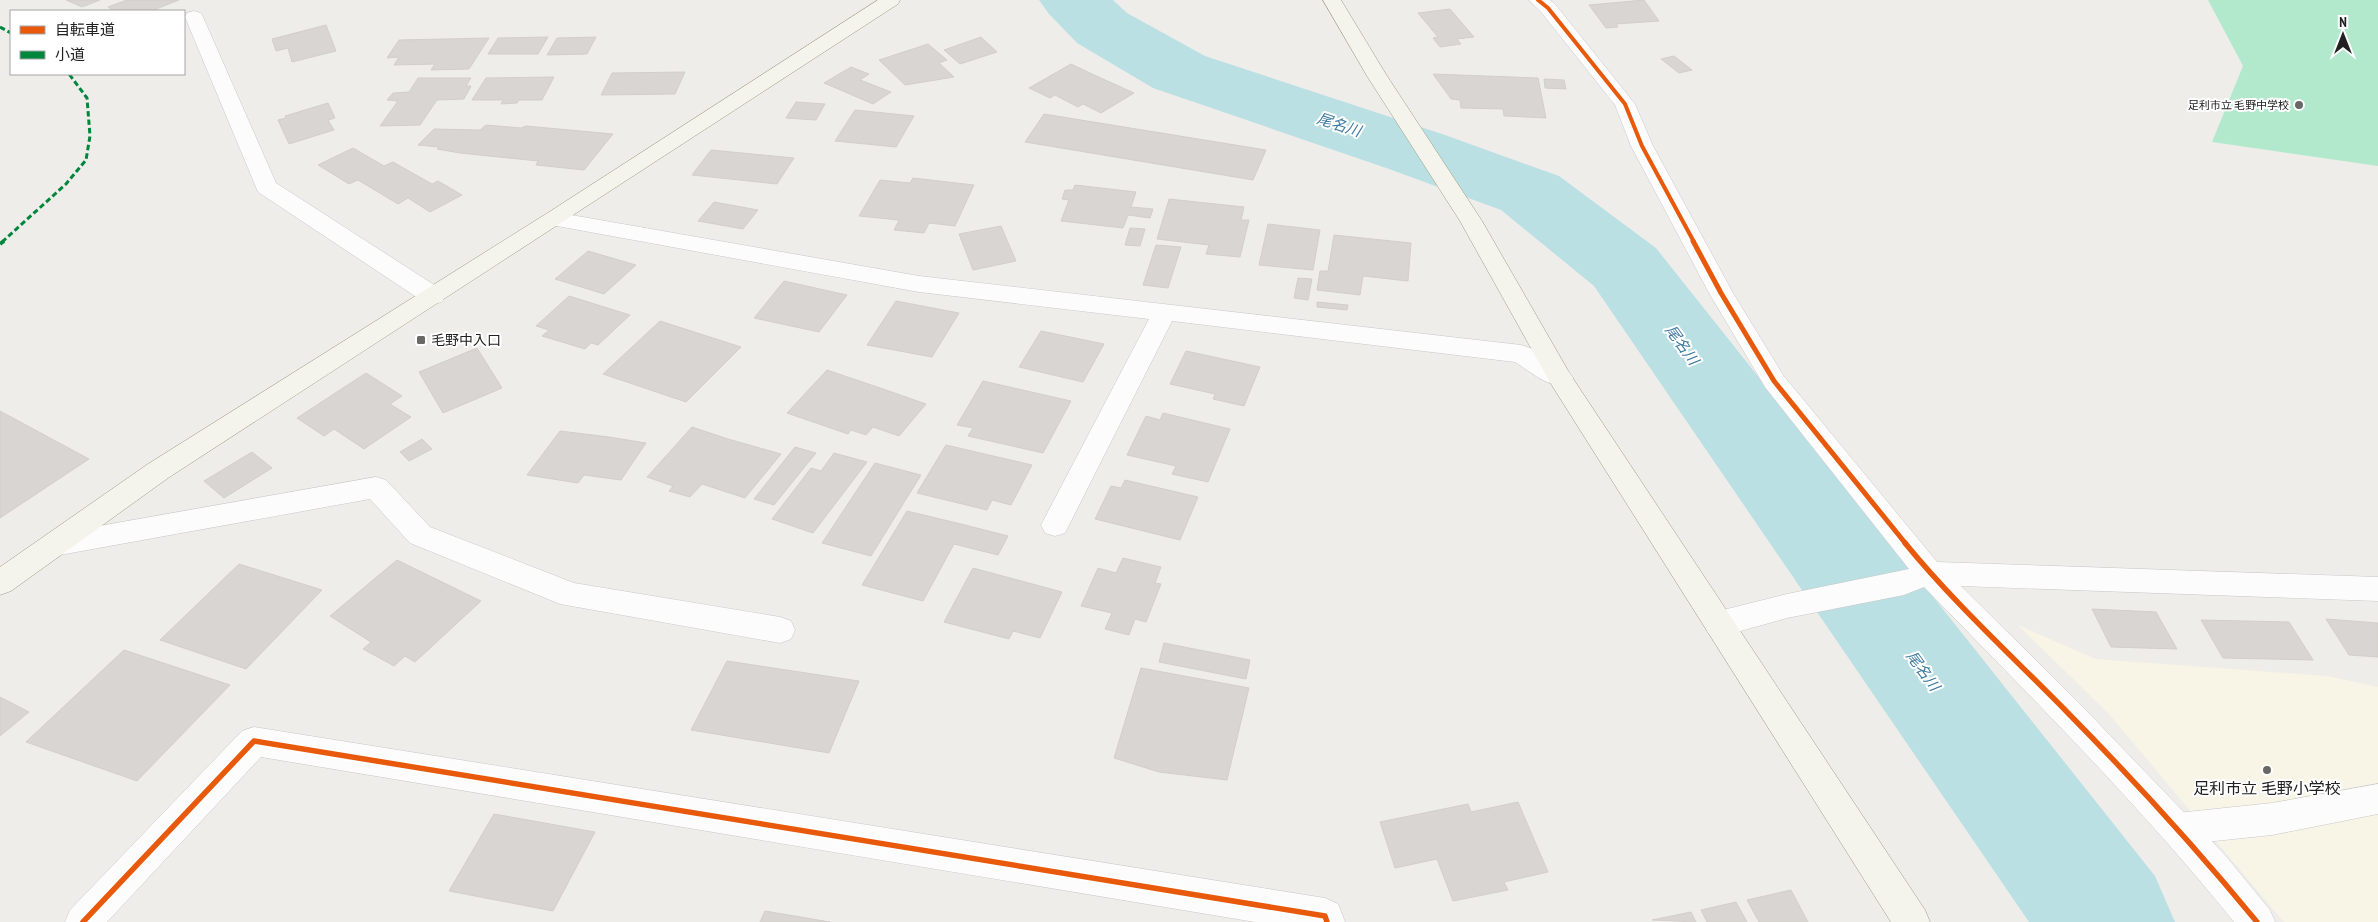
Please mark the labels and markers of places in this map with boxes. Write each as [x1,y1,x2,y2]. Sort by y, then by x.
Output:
place label: 足利市立 毛野中学校 [2188,98,2289,112]
marker: 足利市立 毛野中学校 [2293,99,2305,111]
place label: 毛野中入口 [431,331,501,349]
marker: 毛野中入口 [415,334,427,346]
marker: 足利市立 毛野小学校 [2261,764,2273,776]
place label: 足利市立 毛野小学校 [2193,778,2341,798]

